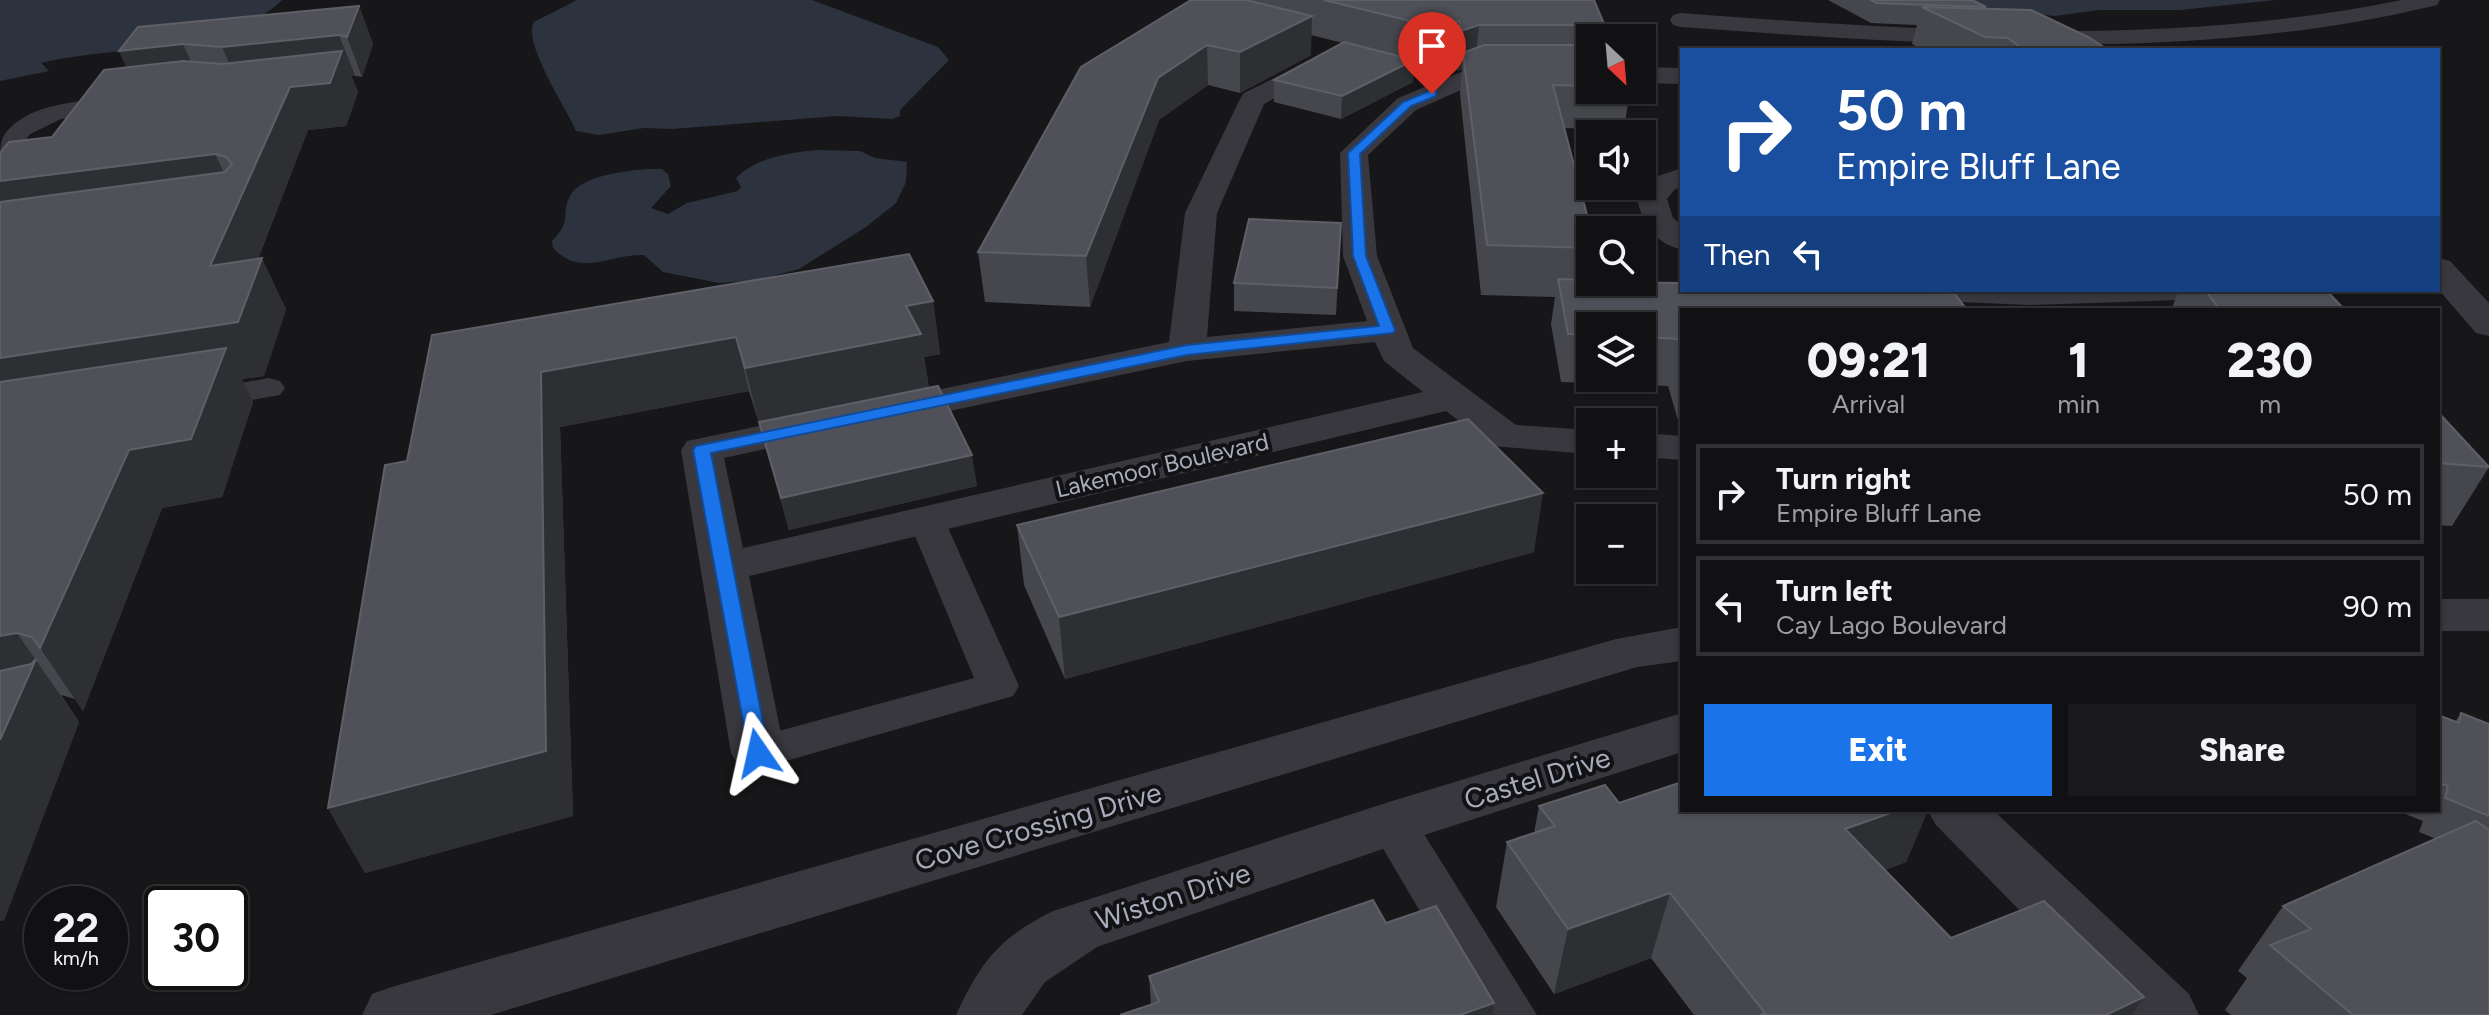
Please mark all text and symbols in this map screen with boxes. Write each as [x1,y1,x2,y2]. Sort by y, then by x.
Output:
pin [1398,12,1466,94]
icon: arrive [1410,24,1454,68]
north arrow [1576,24,1656,104]
map controls [1576,24,1656,584]
text: 50 m [1836,77,1967,144]
icon: right [1704,80,1808,184]
button: sound [1576,120,1656,200]
text: Empire Bluff Lane [1836,145,2121,188]
button: search [1576,216,1656,296]
icon: left [1786,232,1830,276]
text: Then [1704,236,1770,273]
button: layers [1576,312,1656,392]
text: 09:21 [1807,331,1930,389]
text: 1 [2068,331,2089,389]
text: 230 [2227,331,2313,389]
text: Arrival [1832,388,1905,420]
text: min [2057,388,2100,420]
text: m [2259,388,2281,420]
button: + [1576,408,1656,488]
street label: Lakemoor Boulevard [1052,426,1272,504]
text: Turn right [1776,460,1911,497]
icon: right [1708,472,1752,516]
text: 50 m [2343,476,2412,513]
text: Empire Bluff Lane [1776,497,1982,529]
button: − [1576,504,1656,584]
text: Turn left [1776,572,1893,609]
icon: left [1708,584,1752,628]
text: 90 m [2343,588,2412,625]
text: Cay Lago Boulevard [1776,609,2007,641]
button: Exit [1704,704,2052,796]
button: Share [2068,704,2416,796]
position arrow [716,711,800,795]
street label: Castel Drive [1460,740,1614,816]
street label: Cove Crossing Drive [911,775,1165,877]
street label: Wiston Drive [1091,855,1255,937]
speed limit sign: 30 [144,886,248,990]
text: 22 [53,904,99,952]
text: km/h [53,946,99,970]

